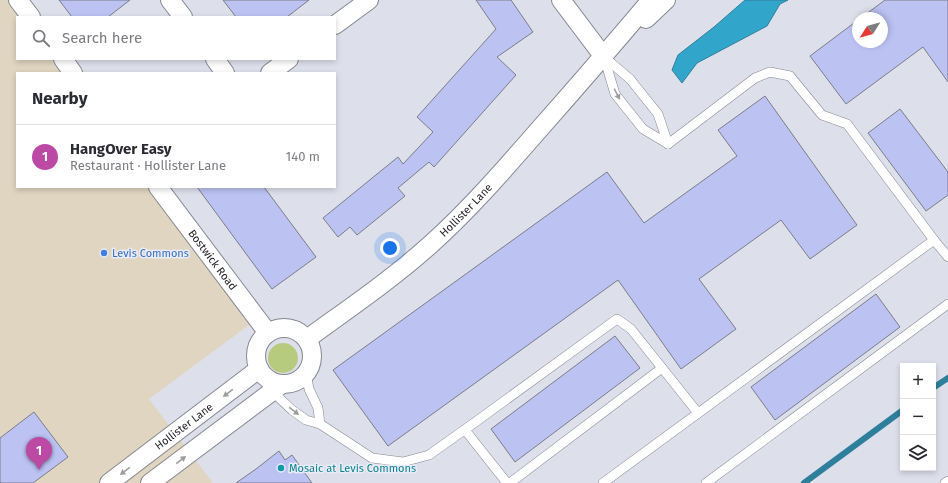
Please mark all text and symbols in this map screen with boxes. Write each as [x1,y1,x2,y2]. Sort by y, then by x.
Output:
north arrow [852,12,888,48]
search box [16,16,336,60]
icon: search [30,27,52,49]
text: Search here [62,29,142,47]
text: Nearby [32,88,87,109]
one-way arrow [613,88,620,99]
text: HangOver Easy [70,140,171,158]
text: 1 [42,149,48,164]
text: 140 m [286,149,320,164]
text: Restaurant · Hollister Lane [70,158,226,173]
street label: Hollister Lane [437,181,495,239]
street label: Bostwick Road [186,227,240,293]
your location [380,238,400,258]
place label: Levis Commons [112,247,189,260]
marker: Levis Commons [99,248,109,258]
map controls [900,363,936,471]
button: + [900,363,936,399]
one-way arrow [223,388,234,397]
button: − [900,399,936,435]
street label: Hollister Lane [152,400,215,452]
one-way arrow [289,407,299,415]
button: layers [900,435,936,471]
pin: 1 [26,437,52,470]
one-way arrow [176,456,186,464]
place label: Mosaic at Levis Commons [289,462,416,475]
marker: Mosaic at Levis Commons [276,463,286,473]
one-way arrow [119,467,130,475]

